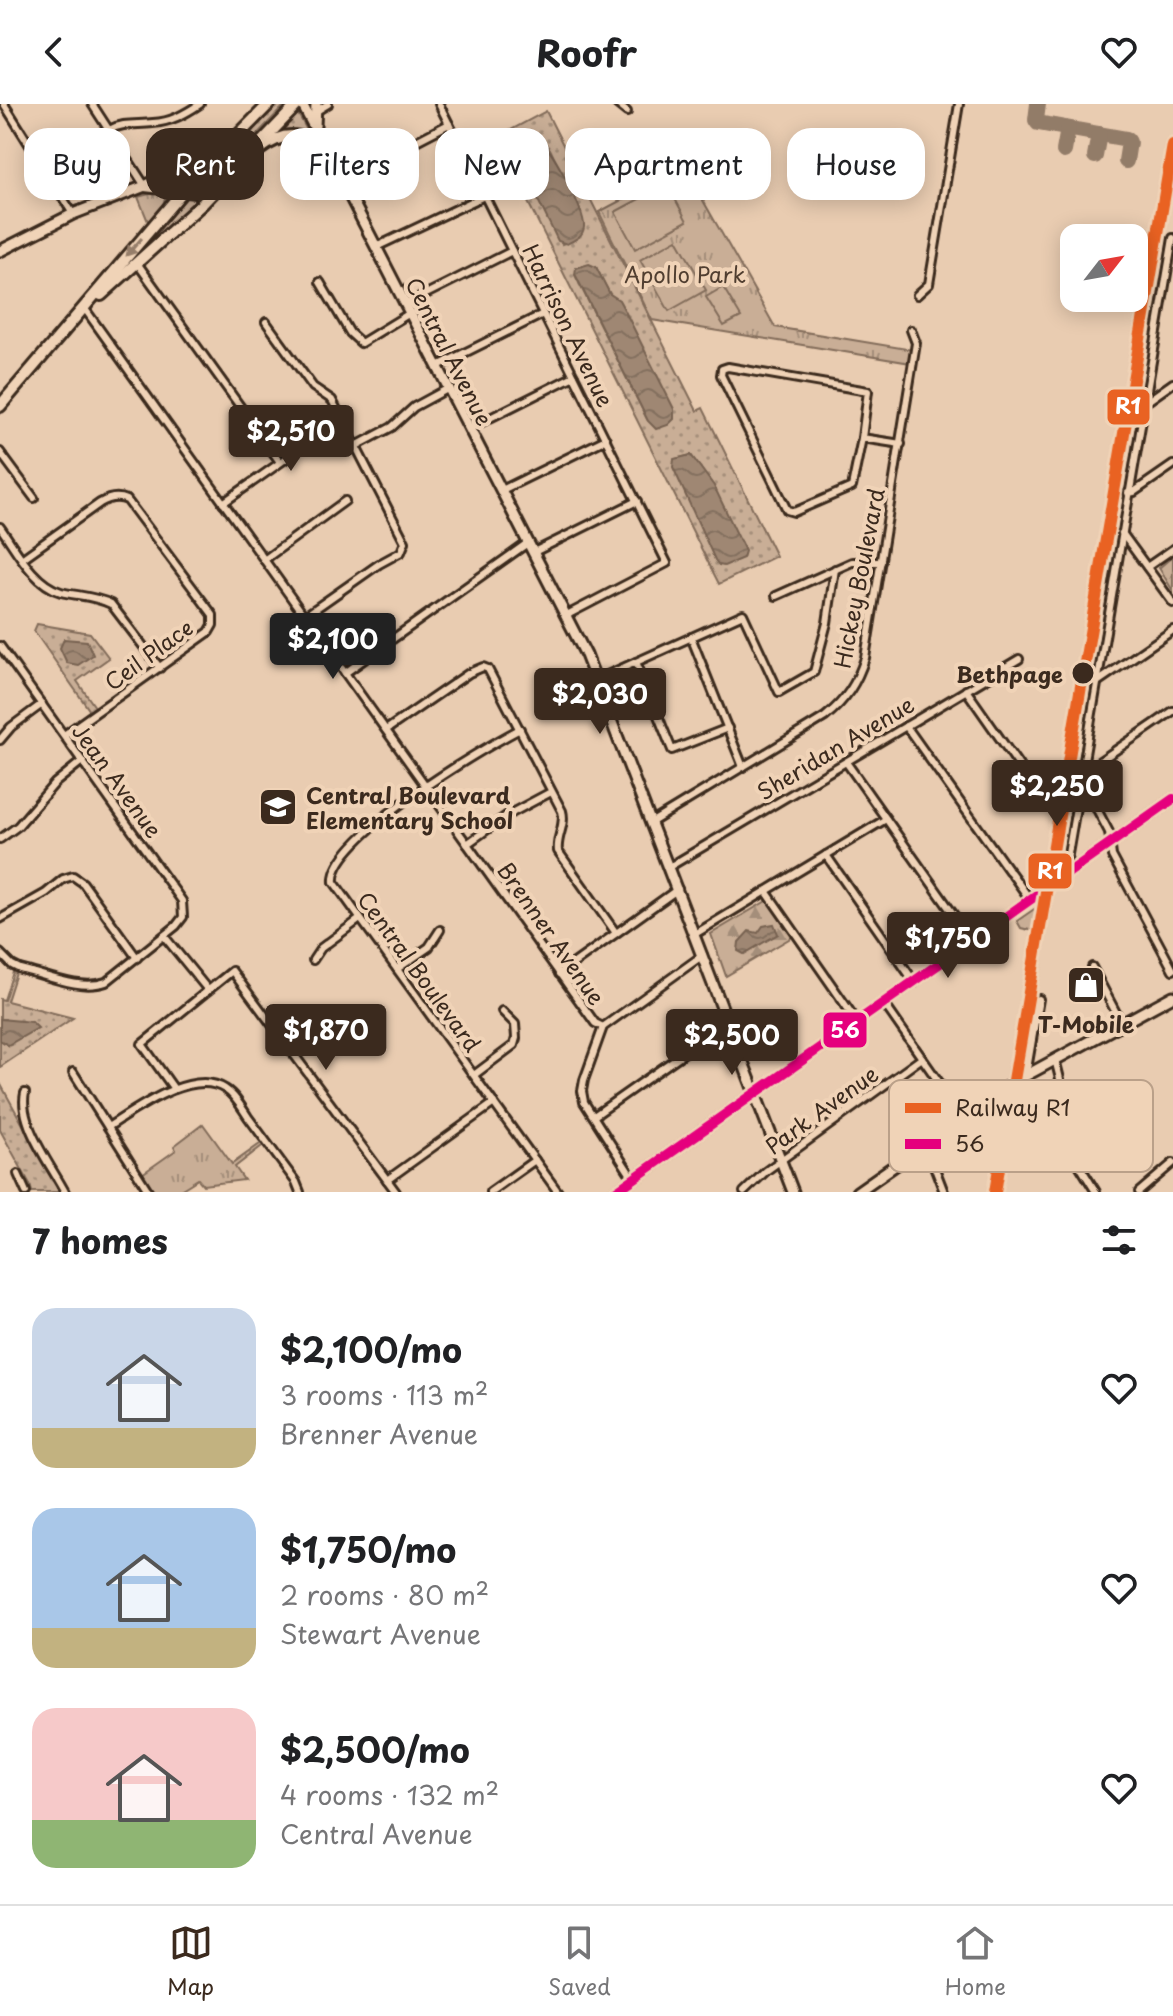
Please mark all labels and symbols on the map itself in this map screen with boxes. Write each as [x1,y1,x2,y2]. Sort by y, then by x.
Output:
north arrow [1060,224,1148,312]
one-way arrow [125,238,143,257]
street label: Harrison Avenue [515,238,623,412]
park label: Apollo Park [624,257,746,290]
street label: Central Avenue [398,271,502,431]
line badge: R1 [1106,388,1151,426]
text: R1 [1115,388,1141,421]
pin: $2,510 [226,405,356,473]
street label: Hickey Boulevard [824,485,892,671]
street label: Ceil Place [97,611,199,697]
pin: $2,100 [268,613,398,681]
place label: Bethpage [956,657,1063,690]
marker: Bethpage [1070,660,1096,686]
pin: $2,030 [535,668,665,736]
street label: Sheridan Avenue [750,687,920,807]
street label: Jean Avenue [65,716,171,844]
pin: $2,250 [992,760,1122,828]
place label: Central Boulevard Elementary School [306,778,513,836]
school or university icon: Central Boulevard Elementary School [257,786,299,828]
line badge: R1 [1027,852,1073,890]
text: R1 [1037,853,1063,886]
street label: Brenner Avenue [490,855,614,1011]
street label: Central Boulevard [350,884,490,1058]
pin: $1,750 [883,912,1013,980]
shop icon: T-Mobile [1065,964,1107,1006]
pin: $1,870 [261,1004,391,1072]
place label: T-Mobile [1038,1007,1135,1040]
pin: $2,500 [667,1009,797,1077]
line badge: 56 [822,1011,868,1049]
text: 56 [830,1012,860,1045]
street label: Park Avenue [758,1057,884,1161]
legend [889,1080,1153,1172]
text: Railway R1 [955,1090,1070,1123]
text: 56 [955,1126,984,1159]

